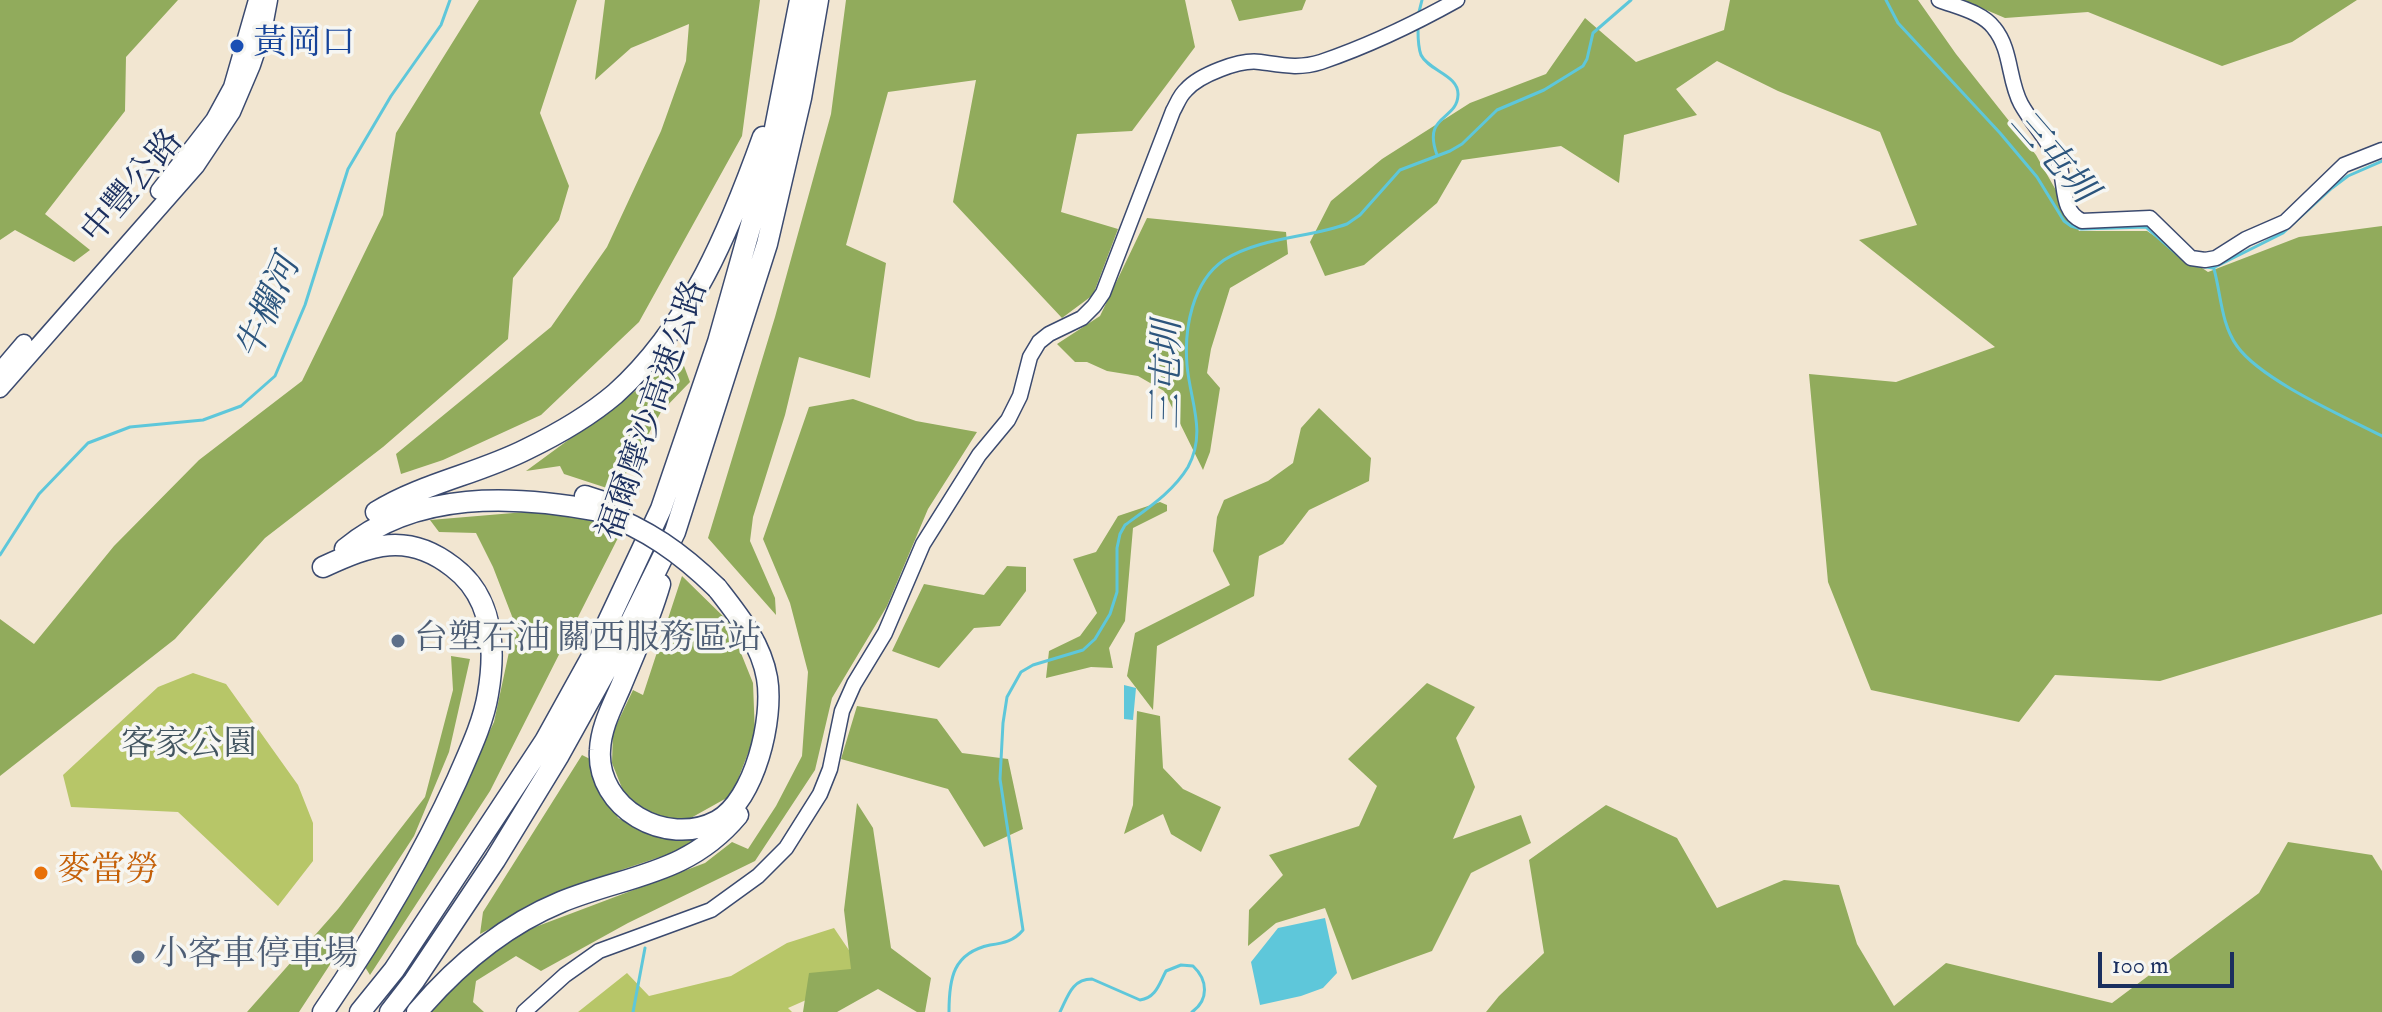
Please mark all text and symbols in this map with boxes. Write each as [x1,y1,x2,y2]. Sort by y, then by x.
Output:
place label: 黃岡口 [253,26,355,66]
marker: 黃岡口 [228,37,246,55]
water label: 三屯圳 [1999,103,2103,213]
street label: 中豐公路 [75,123,193,253]
water label: 牛欄河 [230,251,312,367]
street label: 福爾摩沙高速公路 [591,276,719,546]
water label: 三屯圳 [1147,321,1193,429]
place label: 台塑石油 關西服務區站 [414,621,761,661]
marker: 台塑石油 關西服務區站 [389,632,407,650]
park label: 客家公園 [121,727,257,767]
place label: 麥當勞 [57,853,159,893]
marker: 麥當勞 [32,864,50,882]
scale bar [2102,936,2238,986]
place label: 小客車停車場 [154,937,358,977]
marker: 小客車停車場 [129,948,147,966]
text: 100 m [2112,950,2169,981]

